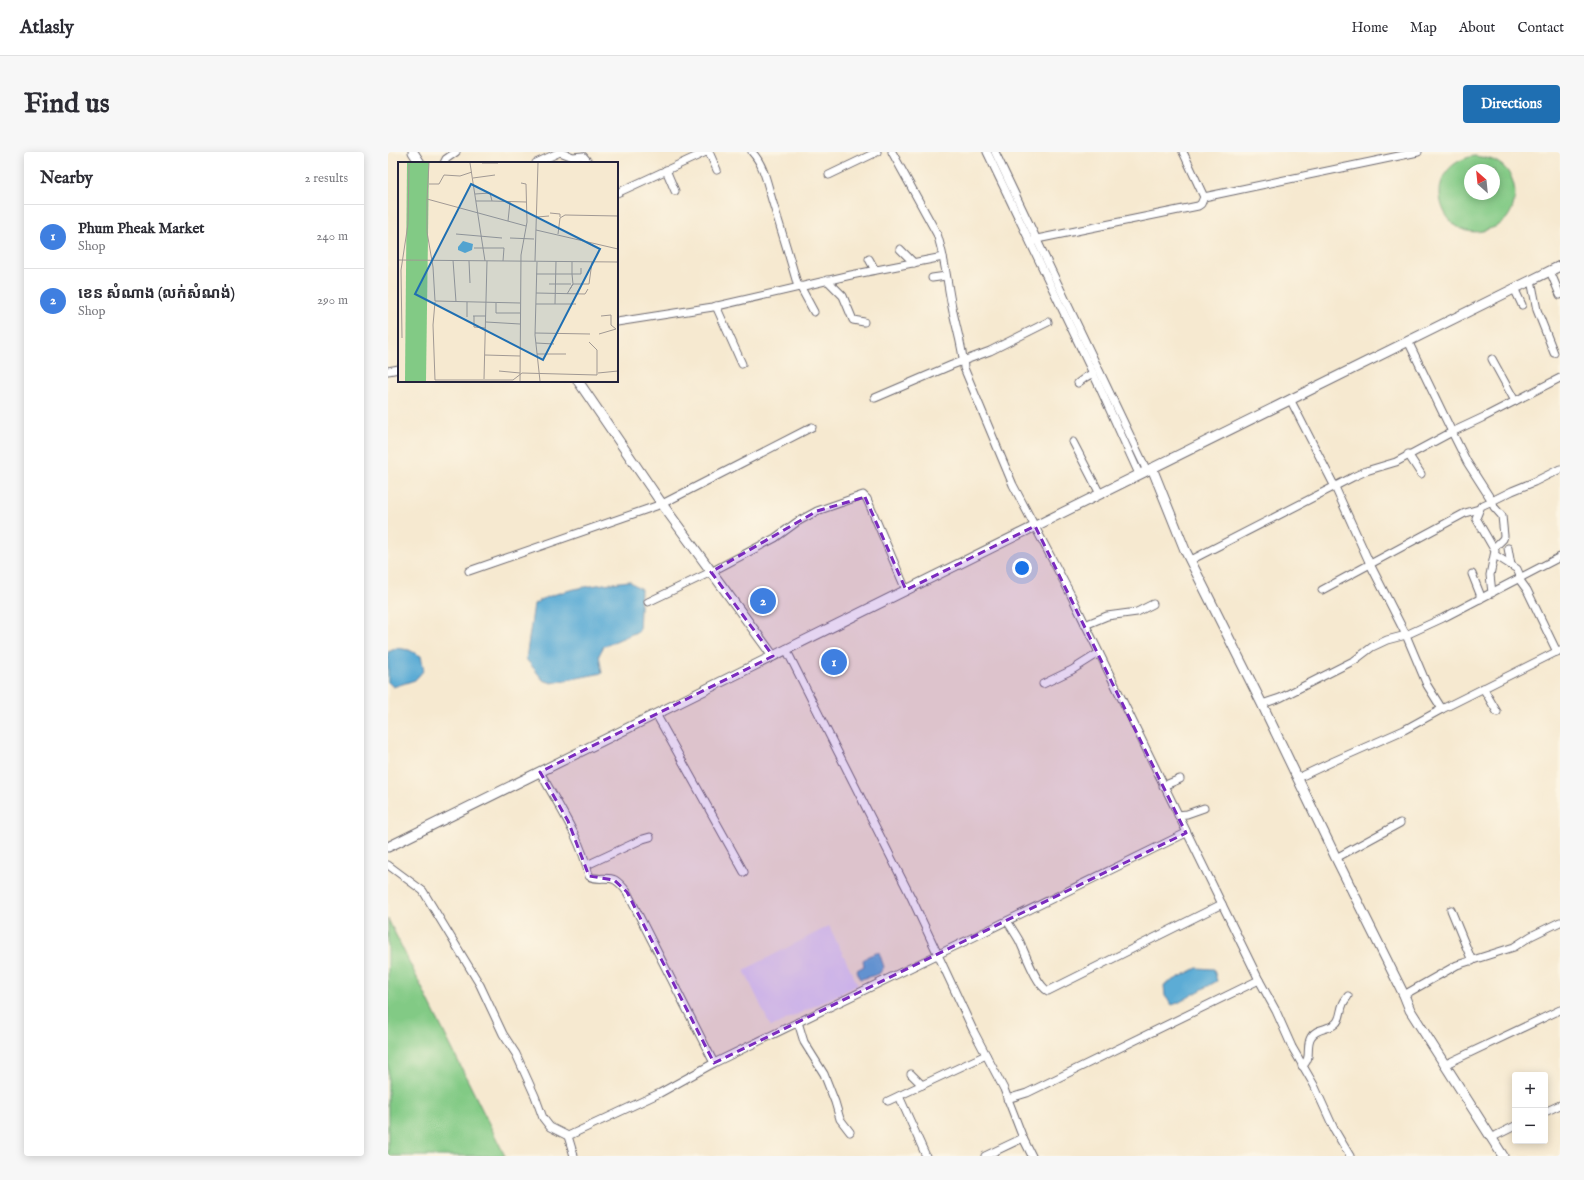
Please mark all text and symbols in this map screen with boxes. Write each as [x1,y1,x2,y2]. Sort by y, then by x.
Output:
text: Atlasly [20,16,74,40]
text: Home [1352,19,1388,37]
text: Map [1410,19,1437,37]
text: About [1459,19,1495,37]
text: Contact [1517,19,1564,37]
button: Directions [1463,85,1560,123]
text: Find us [24,87,110,122]
inset map [398,162,618,382]
north arrow [1464,164,1500,200]
text: Nearby [40,168,93,189]
text: 2 results [304,170,348,187]
text: Phum Pheak Market [78,219,204,238]
text: 1 [51,228,55,245]
text: 240 m [316,228,348,245]
text: Shop [78,238,106,255]
text: ខេន សំណាង (លក់សំណង់) [78,284,235,303]
text: 2 [50,292,56,309]
text: 290 m [317,292,348,309]
text: Shop [78,303,106,320]
your location [1012,558,1032,578]
pin: 2 [750,586,776,616]
pin: 1 [821,647,847,677]
map controls [1512,1072,1548,1144]
button: + [1512,1072,1548,1108]
button: − [1512,1108,1548,1144]

